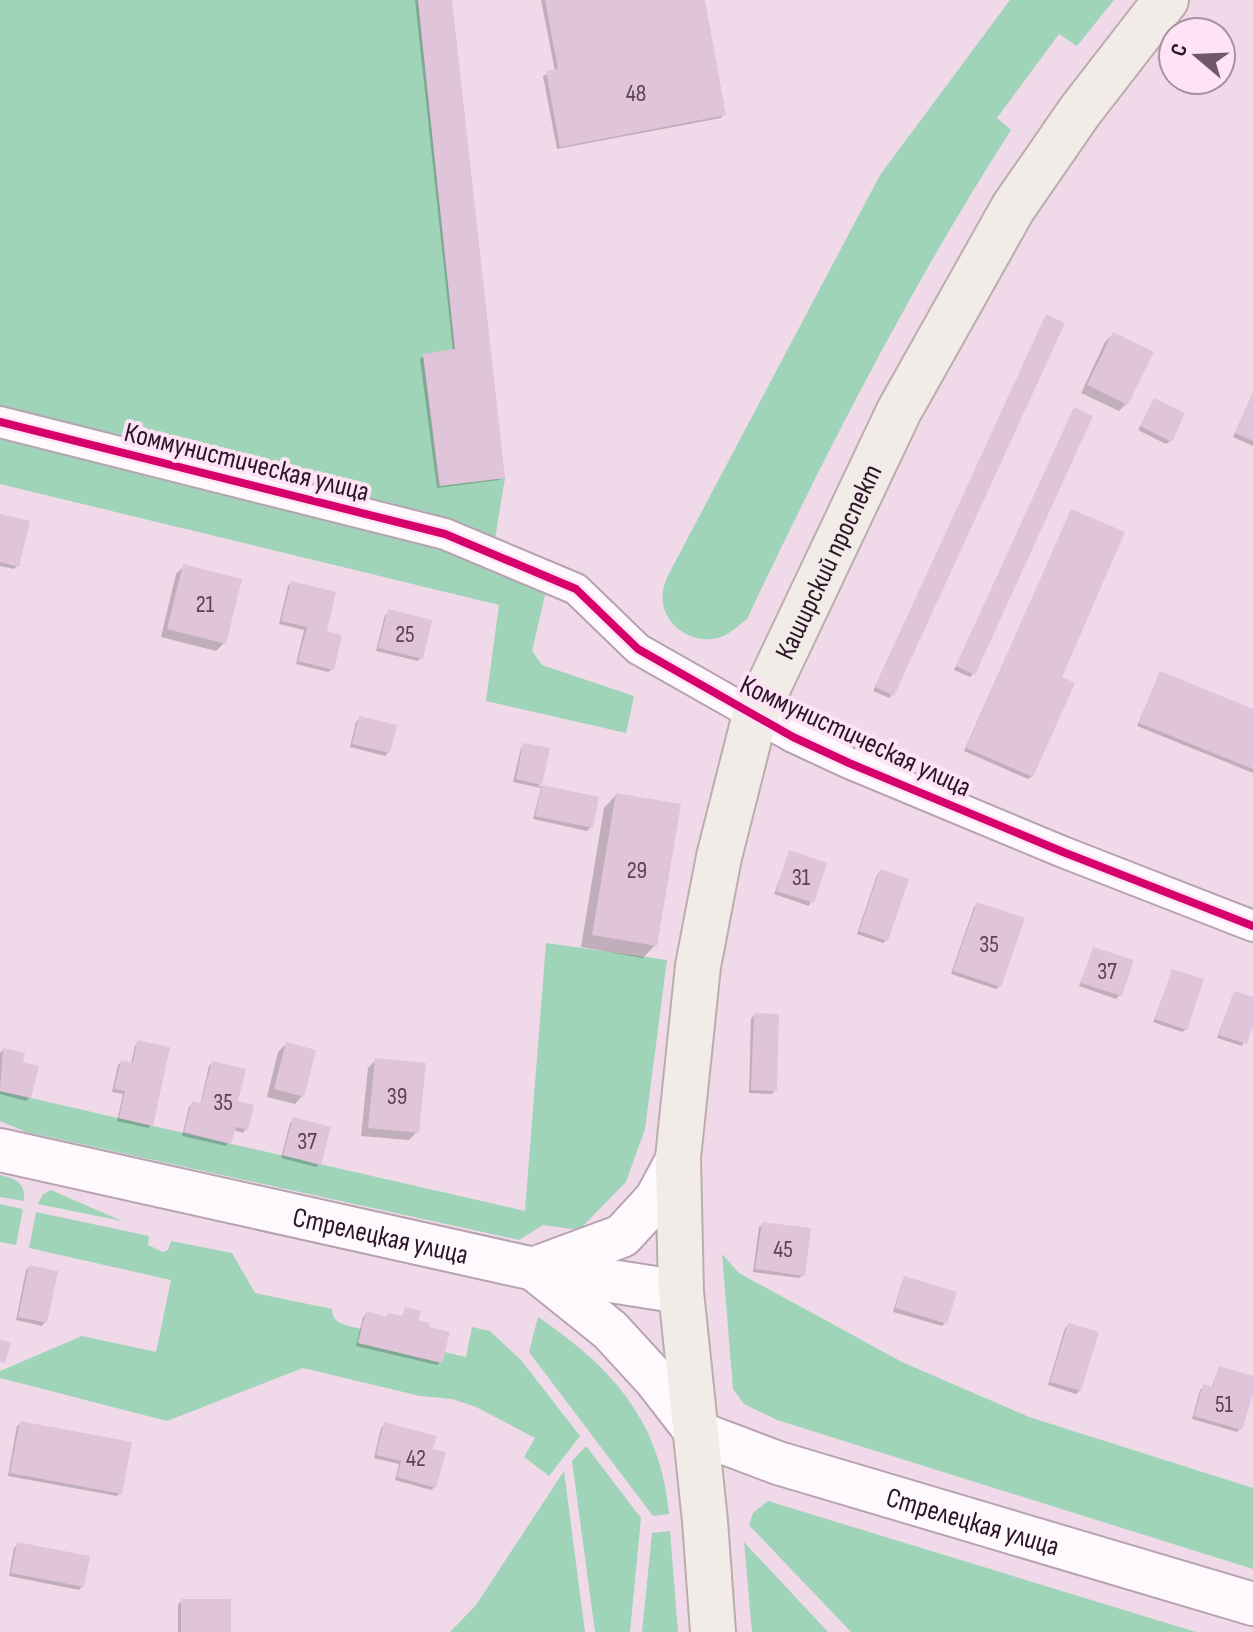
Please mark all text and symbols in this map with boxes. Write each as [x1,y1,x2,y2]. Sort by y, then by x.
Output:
north arrow [1157,16,1237,96]
text: С [1165,40,1194,60]
house number: 48 [626,79,646,108]
street label: Коммунистическая улица [121,416,372,509]
street label: Каширский проспект [769,459,889,665]
house number: 21 [196,590,215,619]
house number: 25 [395,620,415,649]
street label: Коммунистическая улица [735,668,976,804]
house number: 29 [627,856,647,885]
house number: 31 [792,863,811,892]
house number: 35 [979,930,999,959]
house number: 37 [1097,957,1117,986]
house number: 39 [387,1082,407,1111]
house number: 35 [213,1088,233,1117]
house number: 37 [297,1127,317,1156]
street label: Стрелецкая улица [290,1201,471,1272]
house number: 45 [773,1235,793,1264]
house number: 51 [1215,1390,1234,1419]
house number: 42 [406,1444,426,1473]
street label: Стрелецкая улица [882,1481,1063,1564]

